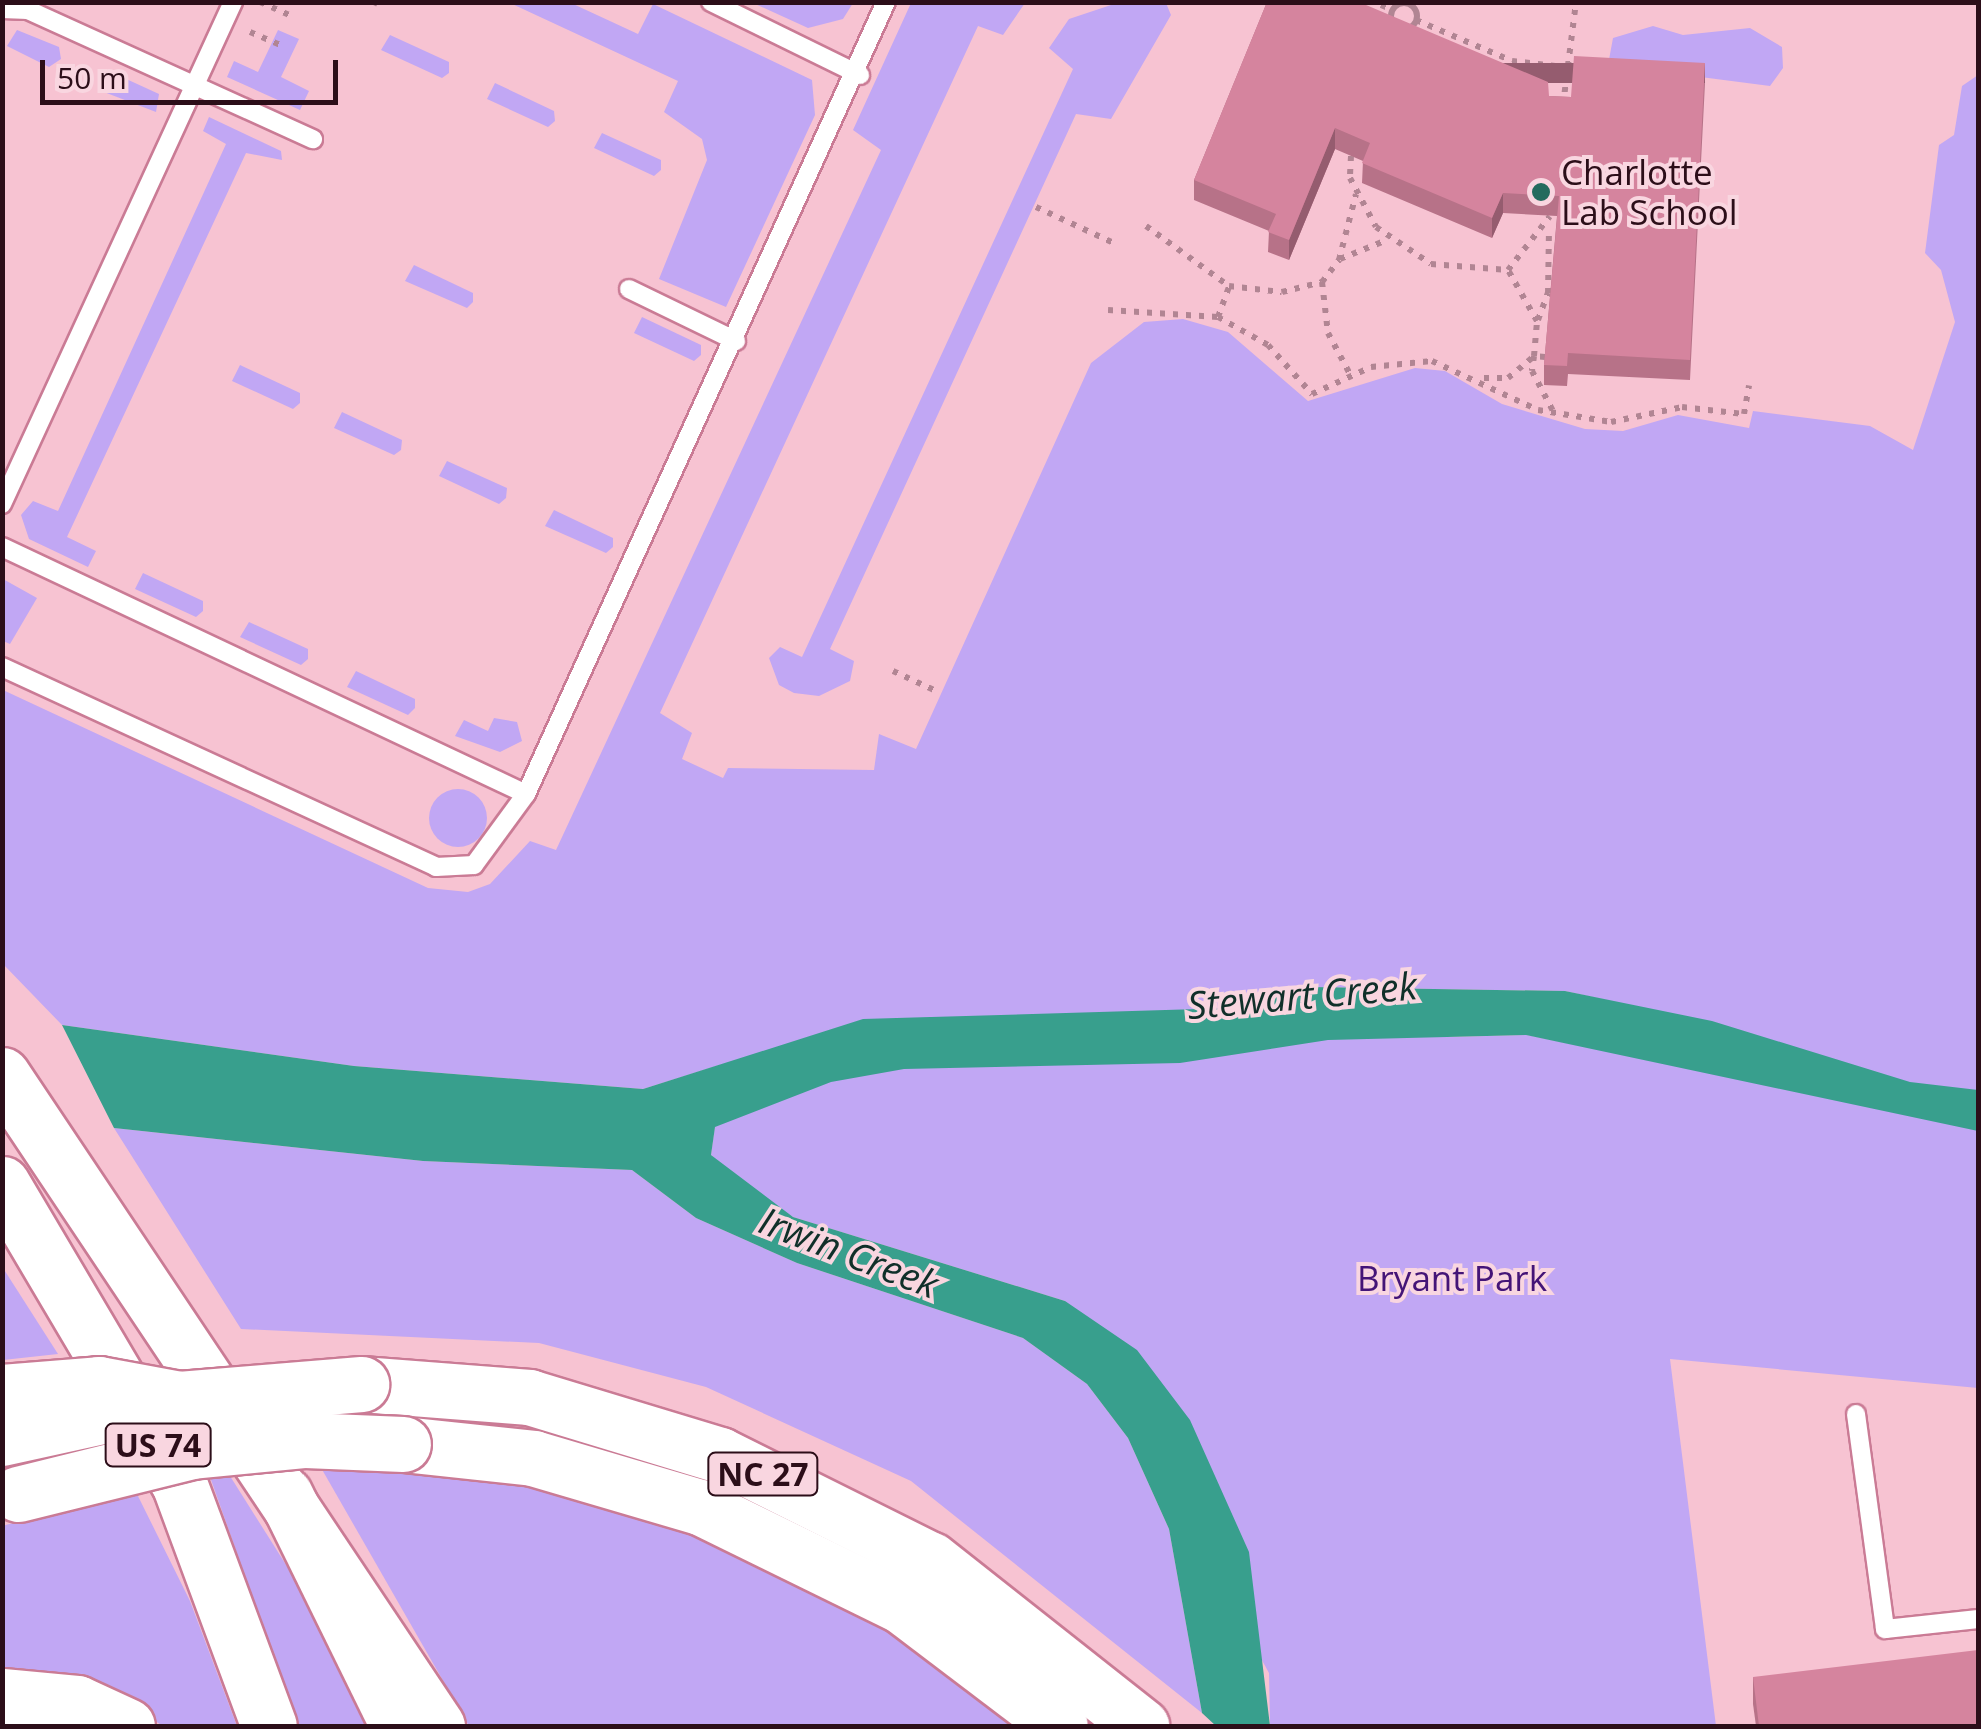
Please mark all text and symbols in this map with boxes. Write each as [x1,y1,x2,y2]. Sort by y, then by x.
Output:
scale bar [45,40,342,102]
text: 50 m [57,57,127,98]
place label: Charlotte Lab School [1561,151,1738,233]
marker: Charlotte Lab School [1530,181,1552,203]
water label: Stewart Creek [1185,962,1419,1028]
water label: Irwin Creek [753,1197,945,1307]
park label: Bryant Park [1357,1257,1547,1299]
road number: US 74 [103,1418,213,1472]
road number: NC 27 [706,1447,820,1501]

